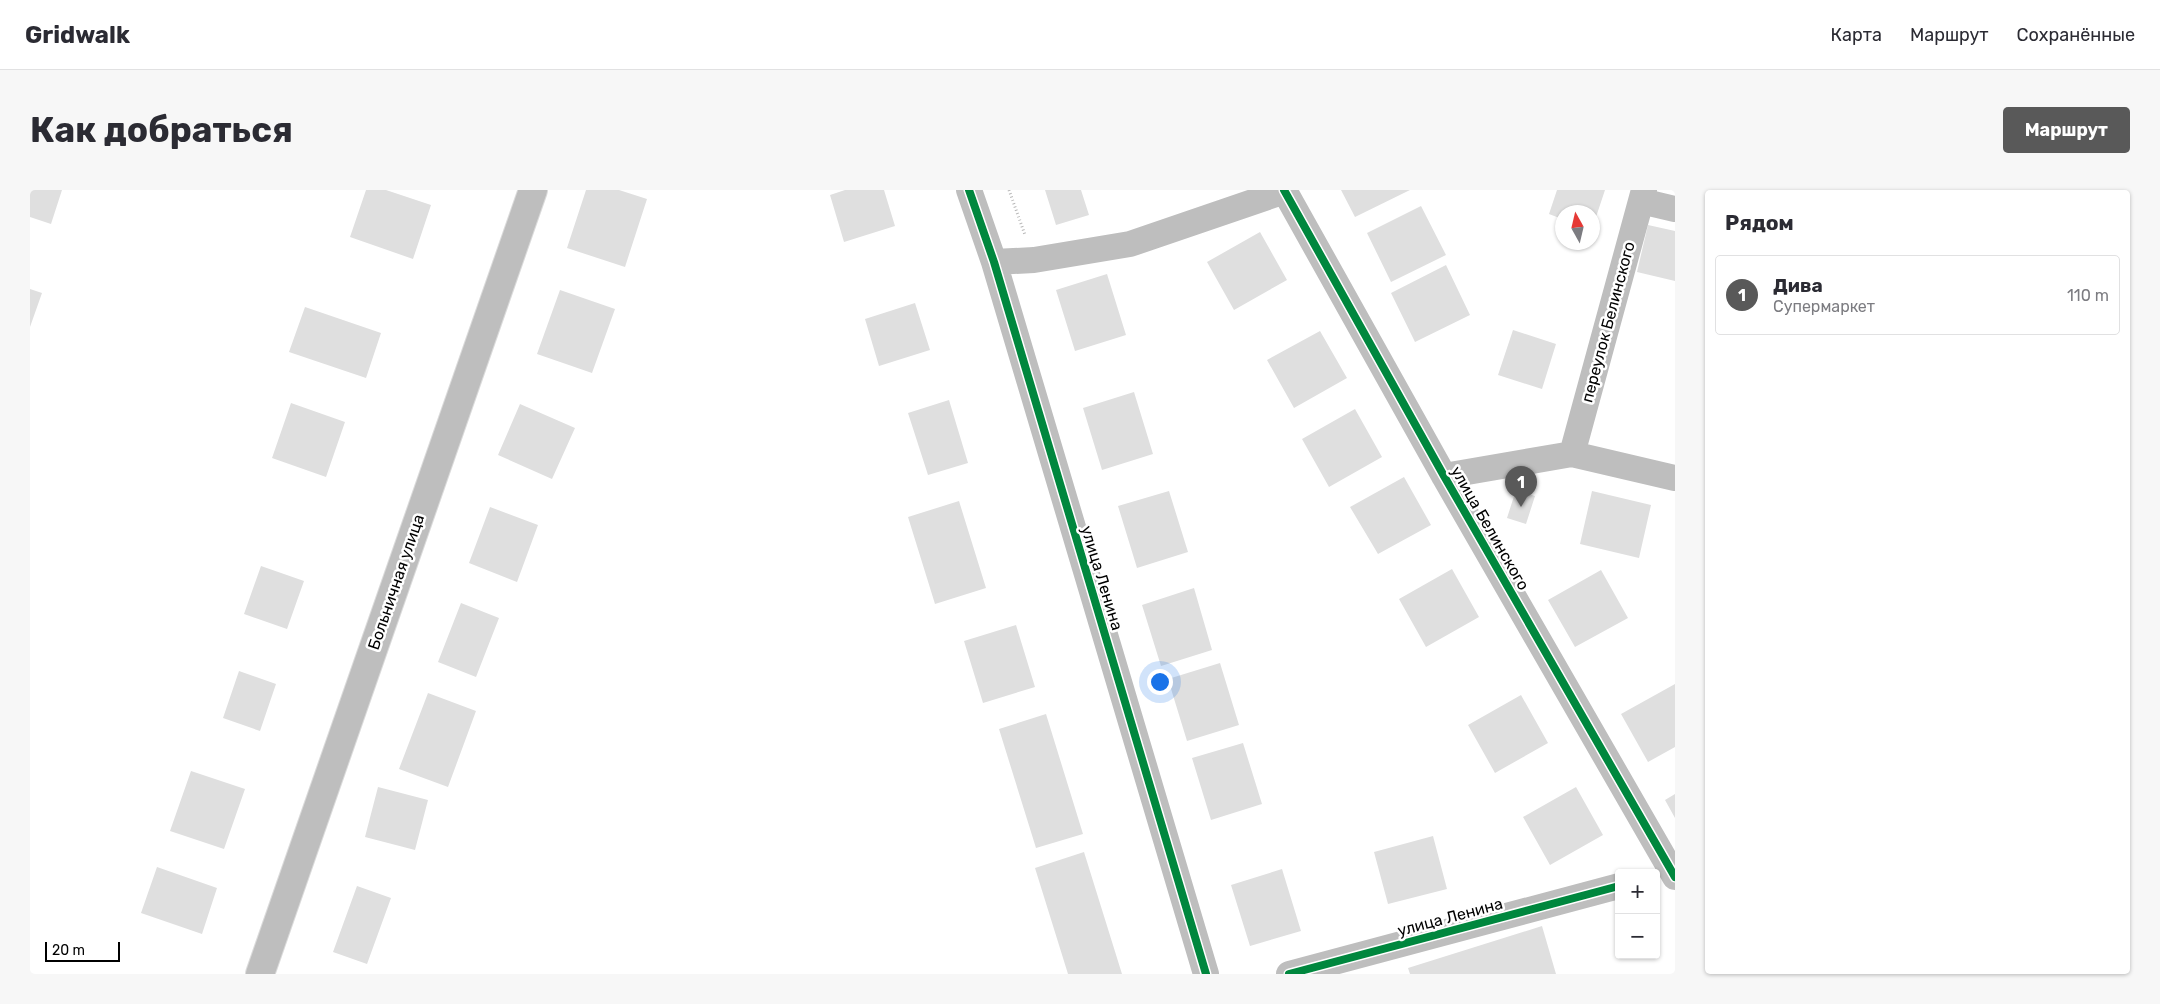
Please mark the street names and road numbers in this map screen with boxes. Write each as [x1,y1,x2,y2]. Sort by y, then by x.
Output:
street label: переулок Белинского [1577,239,1639,405]
street label: улица Белинского [1447,463,1533,593]
street label: Больничная улица [364,512,428,652]
street label: улица Ленина [1077,523,1127,633]
street label: улица Ленина [1395,894,1505,940]

